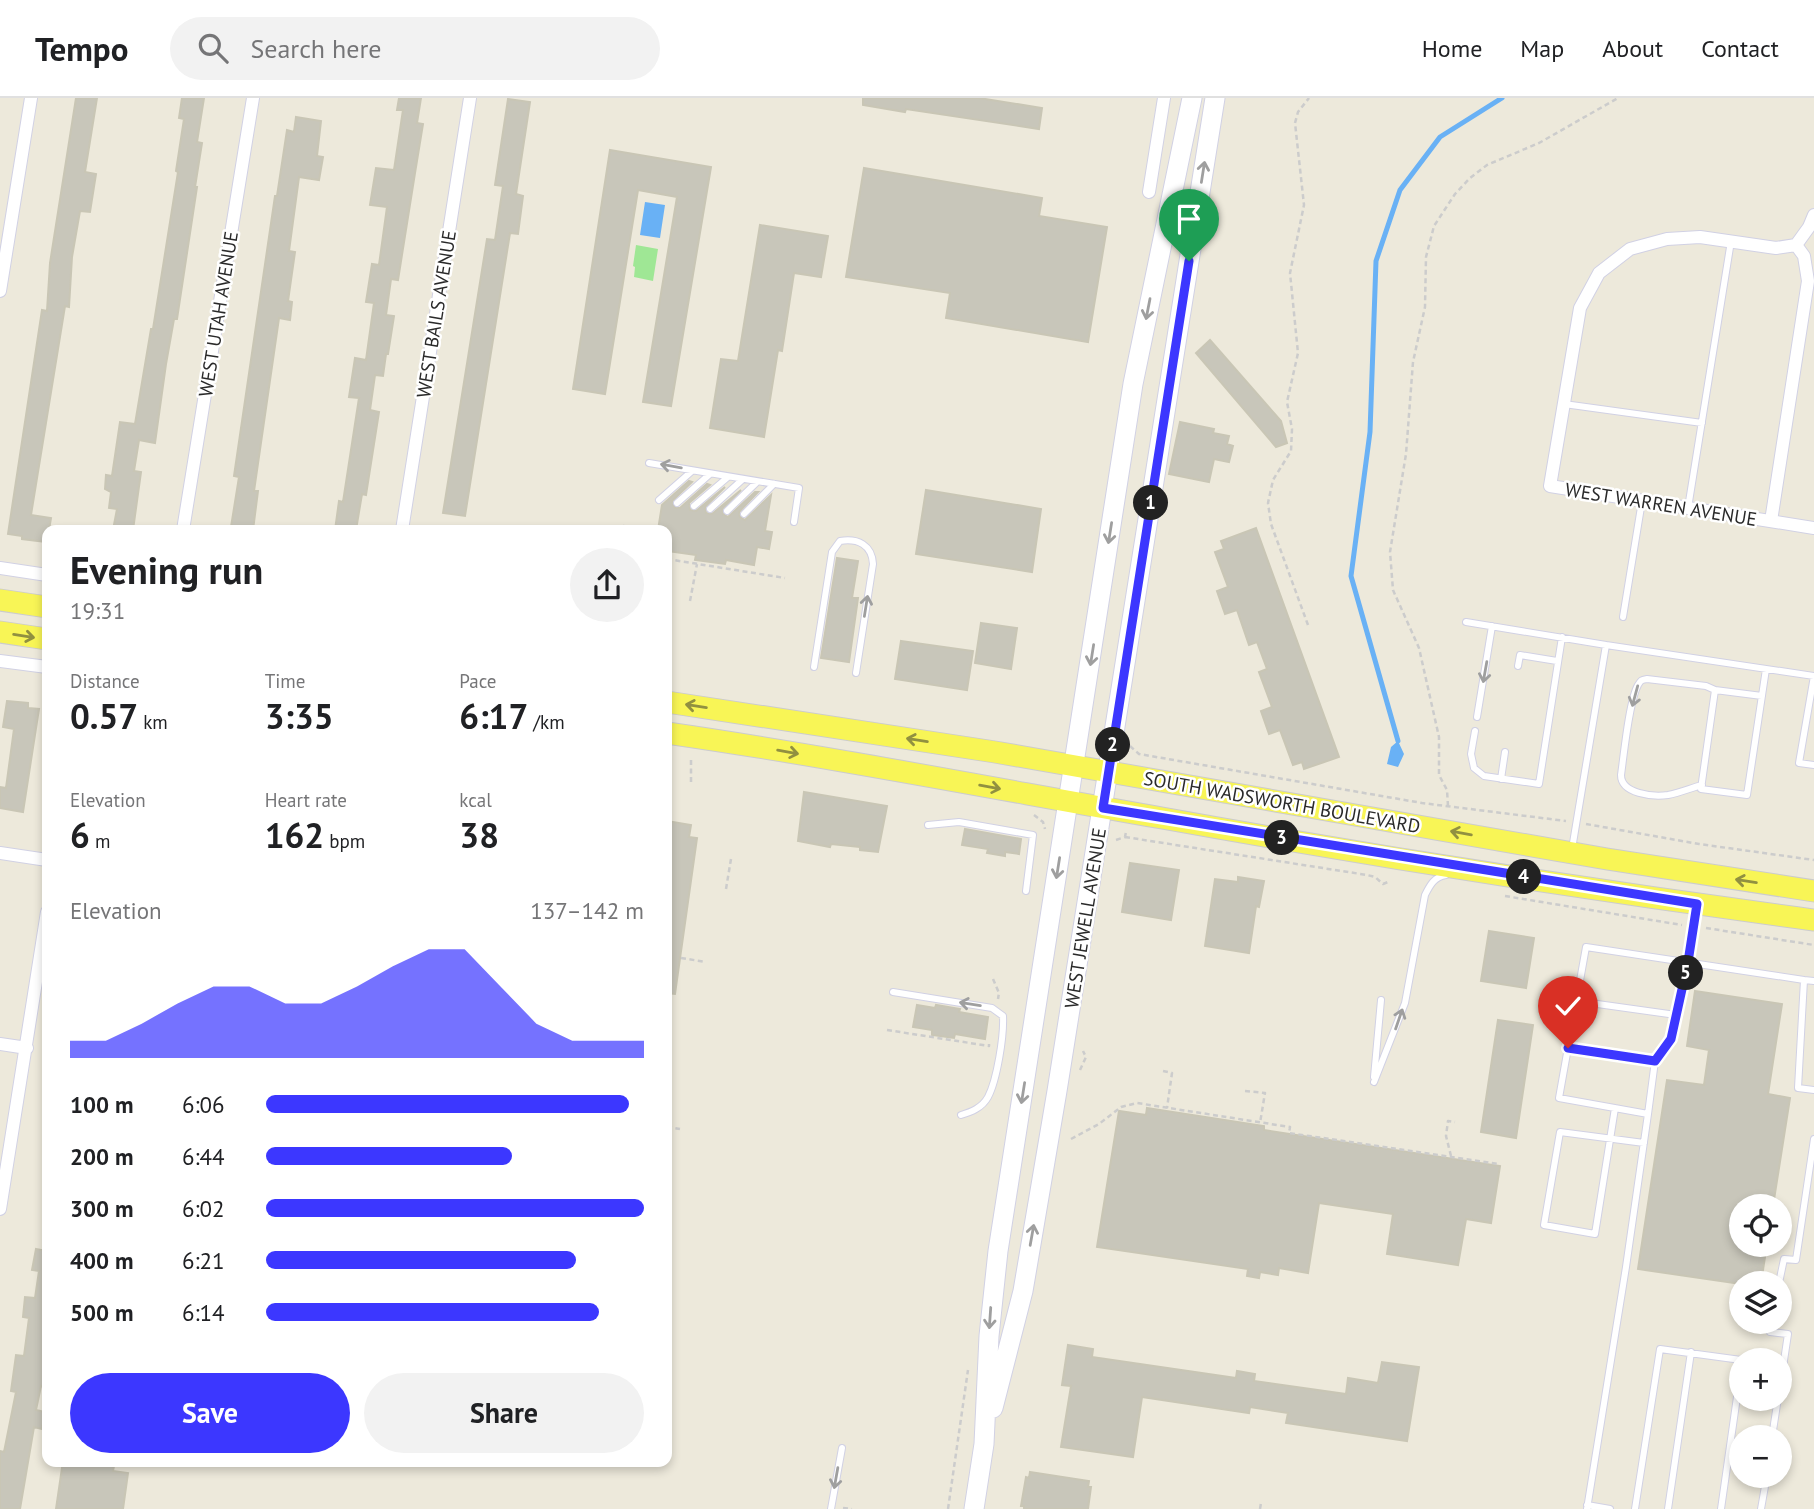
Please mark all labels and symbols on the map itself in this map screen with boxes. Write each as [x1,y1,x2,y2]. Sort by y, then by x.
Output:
one-way arrow [1197,161,1210,184]
pin [1159,189,1219,261]
street label: WEST BAILS AVENUE [411,228,461,400]
street label: WEST UTAH AVENUE [193,229,243,399]
one-way arrow [1141,297,1154,320]
one-way arrow [660,459,683,472]
street label: WEST WARREN AVENUE [1564,477,1758,531]
pin: 1 [1134,486,1168,520]
one-way arrow [1104,521,1117,544]
one-way arrow [860,595,873,618]
one-way arrow [12,630,35,643]
one-way arrow [1085,643,1098,666]
one-way arrow [1478,660,1491,682]
one-way arrow [1628,684,1641,707]
one-way arrow [685,699,708,712]
pin: 2 [1096,728,1130,762]
one-way arrow [906,733,929,746]
one-way arrow [776,746,799,759]
street label: SOUTH WADSWORTH BOULEVARD [1142,766,1422,838]
one-way arrow [978,781,1001,794]
pin: 3 [1264,820,1300,856]
street label: WEST JEWELL AVENUE [1059,826,1111,1010]
one-way arrow [1450,826,1473,839]
one-way arrow [1051,857,1064,879]
pin: 4 [1506,860,1542,894]
one-way arrow [1736,874,1758,887]
pin: 5 [1668,956,1704,990]
pin [1538,976,1598,1048]
one-way arrow [959,997,982,1010]
one-way arrow [1394,1008,1406,1030]
one-way arrow [1016,1081,1029,1104]
one-way arrow [1026,1224,1040,1247]
one-way arrow [983,1306,996,1329]
one-way arrow [828,1466,842,1489]

